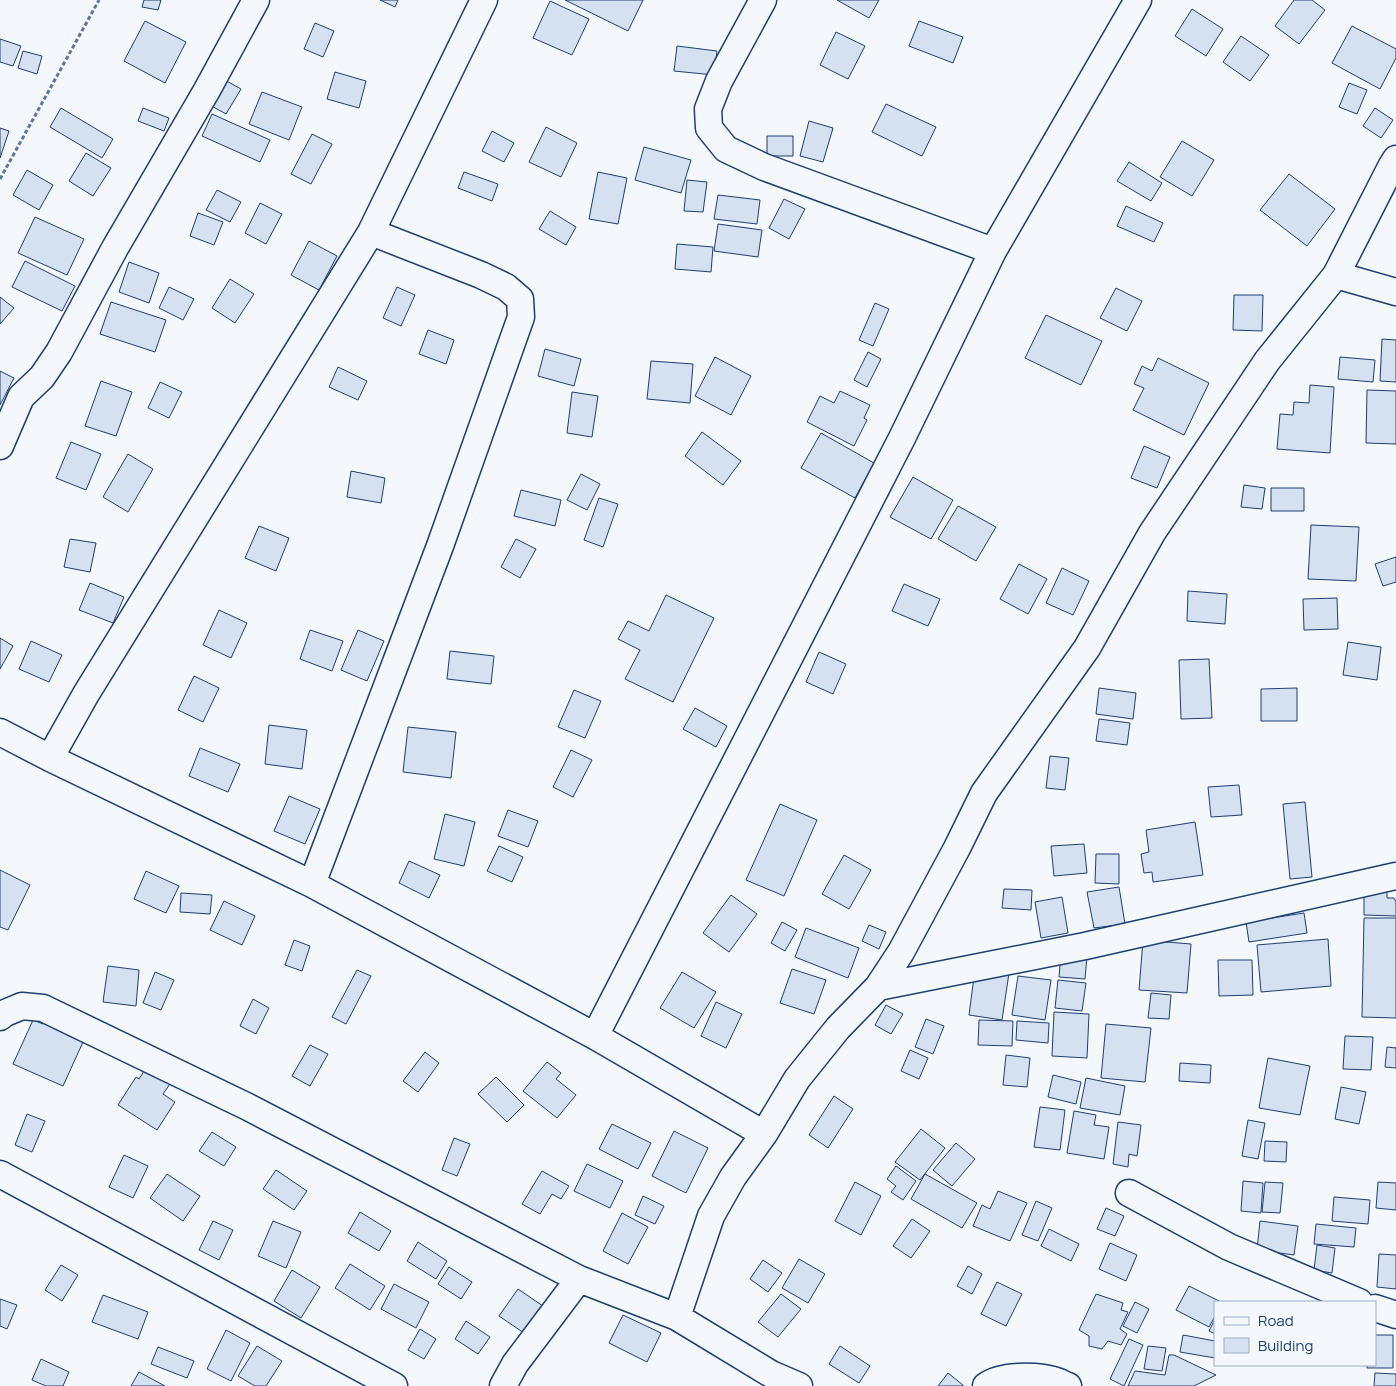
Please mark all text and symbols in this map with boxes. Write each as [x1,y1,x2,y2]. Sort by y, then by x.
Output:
legend [1214,1301,1376,1366]
text: Road [1258,1310,1294,1331]
text: Building [1258,1335,1313,1356]

